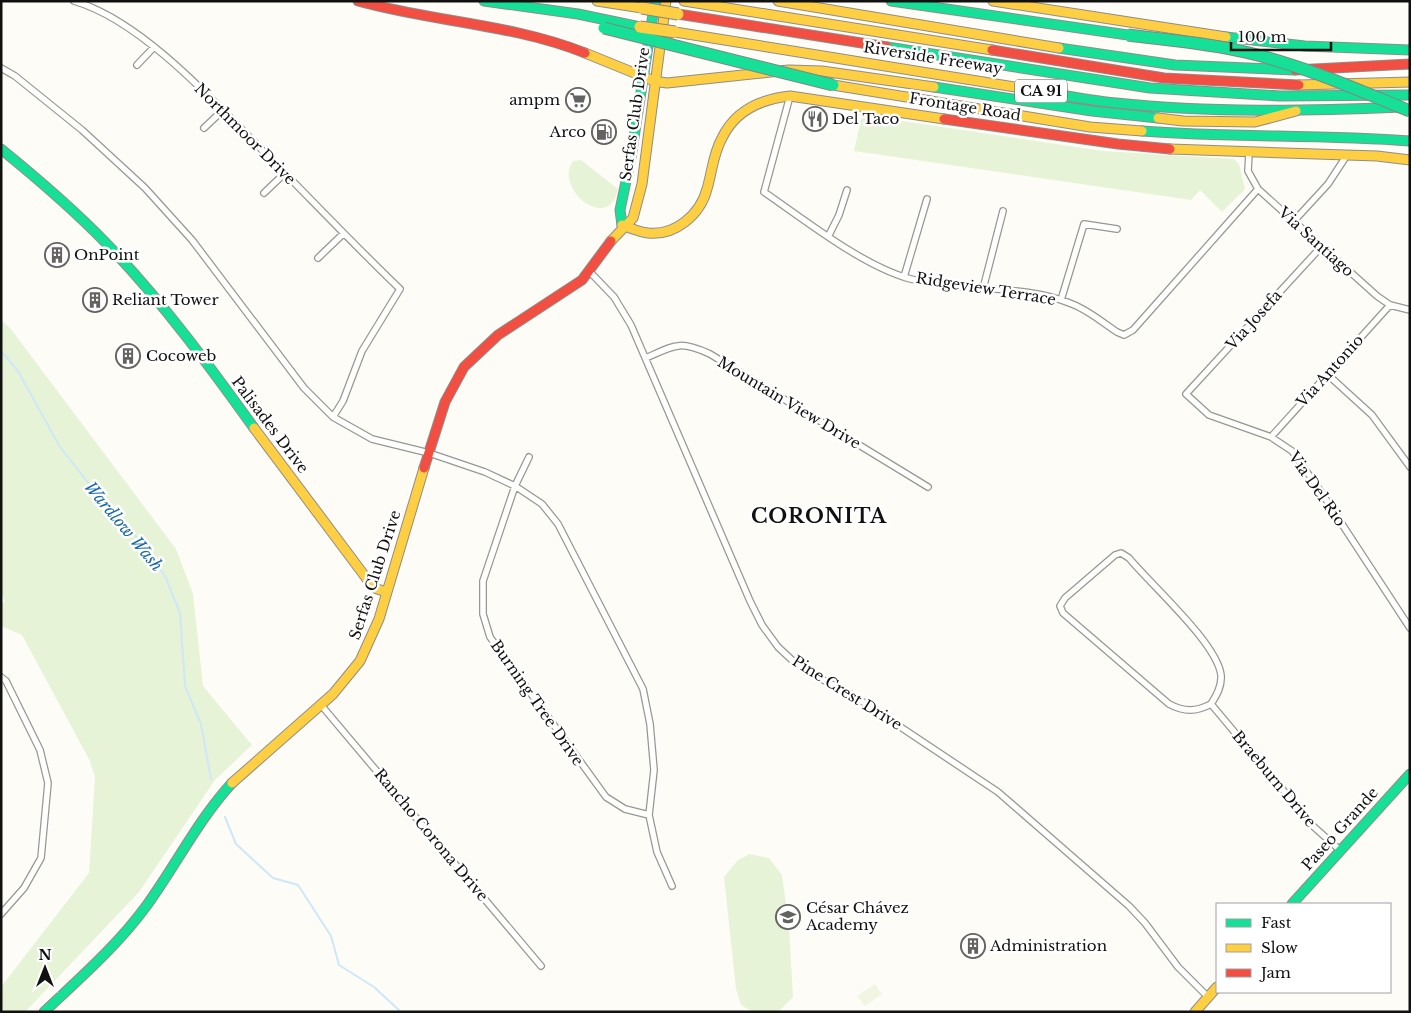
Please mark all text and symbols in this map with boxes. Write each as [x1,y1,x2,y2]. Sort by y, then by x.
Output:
scale bar [1231,20,1331,52]
text: 100 m [1238,27,1287,46]
street label: Riverside Freeway [862,37,1004,78]
street label: Serfas Club Drive [616,46,653,182]
street label: Northmoor Drive [191,79,300,188]
road number: CA 91 [1015,80,1067,102]
supermarket icon: ampm [565,87,591,113]
street label: Frontage Road [908,88,1022,125]
place label: ampm [509,90,560,109]
restaurant icon: Del Taco [802,106,828,132]
place label: Del Taco [832,109,899,128]
fuel station icon: Arco [591,119,617,145]
place label: Arco [549,122,586,141]
street label: Via Santiago [1274,202,1358,281]
building icon: OnPoint [44,242,70,268]
place label: OnPoint [74,245,140,264]
street label: Ridgeview Terrace [915,268,1057,309]
street label: Via Josefa [1221,285,1286,354]
building icon: Reliant Tower [82,287,108,313]
place label: Reliant Tower [112,290,219,309]
street label: Via Antonio [1291,330,1367,412]
building icon: Cocoweb [115,343,141,369]
place label: Cocoweb [146,346,217,365]
street label: Mountain View Drive [714,352,864,453]
street label: Palisades Drive [228,373,313,477]
street label: Via Del Rio [1284,447,1350,530]
water label: Wardlow Wash [81,477,167,575]
district label: CORONITA [751,504,887,528]
street label: Serfas Club Drive [345,508,404,642]
street label: Burning Tree Drive [487,636,588,769]
street label: Pine Crest Drive [789,651,906,734]
street label: Braeburn Drive [1229,727,1320,831]
street label: Rancho Corona Drive [370,765,492,905]
street label: Paseo Grande [1297,783,1382,874]
place label: César Chávez Academy [805,898,909,934]
legend [1216,903,1391,993]
school or university icon: César Chávez Academy [775,904,801,930]
text: Fast [1261,913,1292,932]
building icon: Administration [960,933,986,959]
place label: Administration [989,936,1107,955]
text: Slow [1261,938,1298,957]
north arrow [20,943,70,993]
text: N [38,946,52,964]
text: Jam [1259,963,1291,982]

